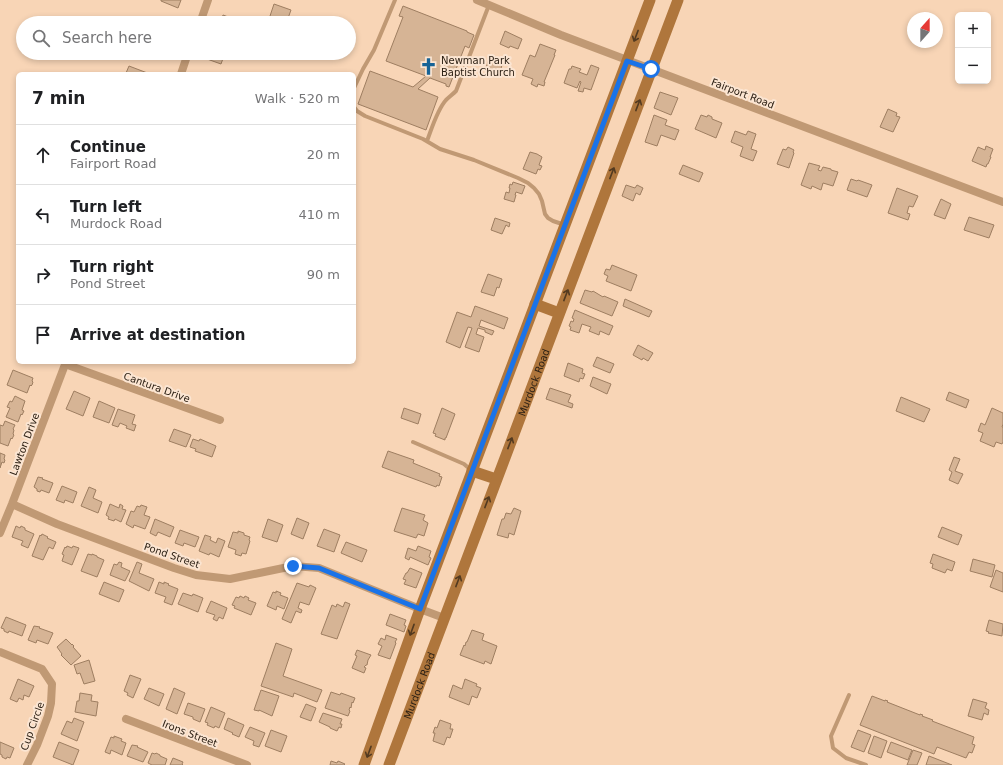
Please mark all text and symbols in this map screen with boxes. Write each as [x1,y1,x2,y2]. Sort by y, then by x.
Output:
north arrow [907,12,943,48]
map controls [955,12,991,84]
button: + [955,12,991,48]
search box [16,16,356,60]
icon: search [30,27,52,49]
text: Search here [62,29,152,47]
one-way arrow [632,30,640,42]
button: − [955,48,991,84]
place label: Newman Park Baptist Church [441,55,515,78]
church icon: Newman Park Baptist Church [418,56,438,76]
route start [642,60,660,78]
street label: Fairport Road [710,76,776,111]
text: 7 min [32,88,85,108]
text: Walk · 520 m [255,91,340,106]
one-way arrow [634,99,642,111]
text: Continue [70,138,146,156]
icon: ahead [32,144,54,166]
text: 20 m [307,147,340,162]
text: Fairport Road [70,156,157,171]
one-way arrow [608,168,616,180]
text: Turn left [70,198,142,216]
icon: left [32,204,54,226]
text: 410 m [298,207,340,222]
text: Murdock Road [70,216,162,231]
text: Turn right [70,258,154,276]
icon: right [32,264,54,286]
text: 90 m [307,267,340,282]
text: Pond Street [70,276,145,291]
one-way arrow [562,289,570,301]
icon: arrive [32,324,54,346]
text: Arrive at destination [70,326,245,344]
street label: Murdock Road [516,347,552,418]
street label: Cantura Drive [122,370,192,405]
street label: Lawton Drive [7,411,41,477]
one-way arrow [506,437,514,449]
one-way arrow [484,497,492,509]
street label: Pond Street [143,541,201,570]
route end [284,557,302,575]
one-way arrow [454,576,462,588]
one-way arrow [408,623,416,635]
street label: Murdock Road [402,651,437,721]
street label: Cup Circle [19,700,46,752]
street label: Irons Street [161,718,219,749]
one-way arrow [364,746,372,758]

